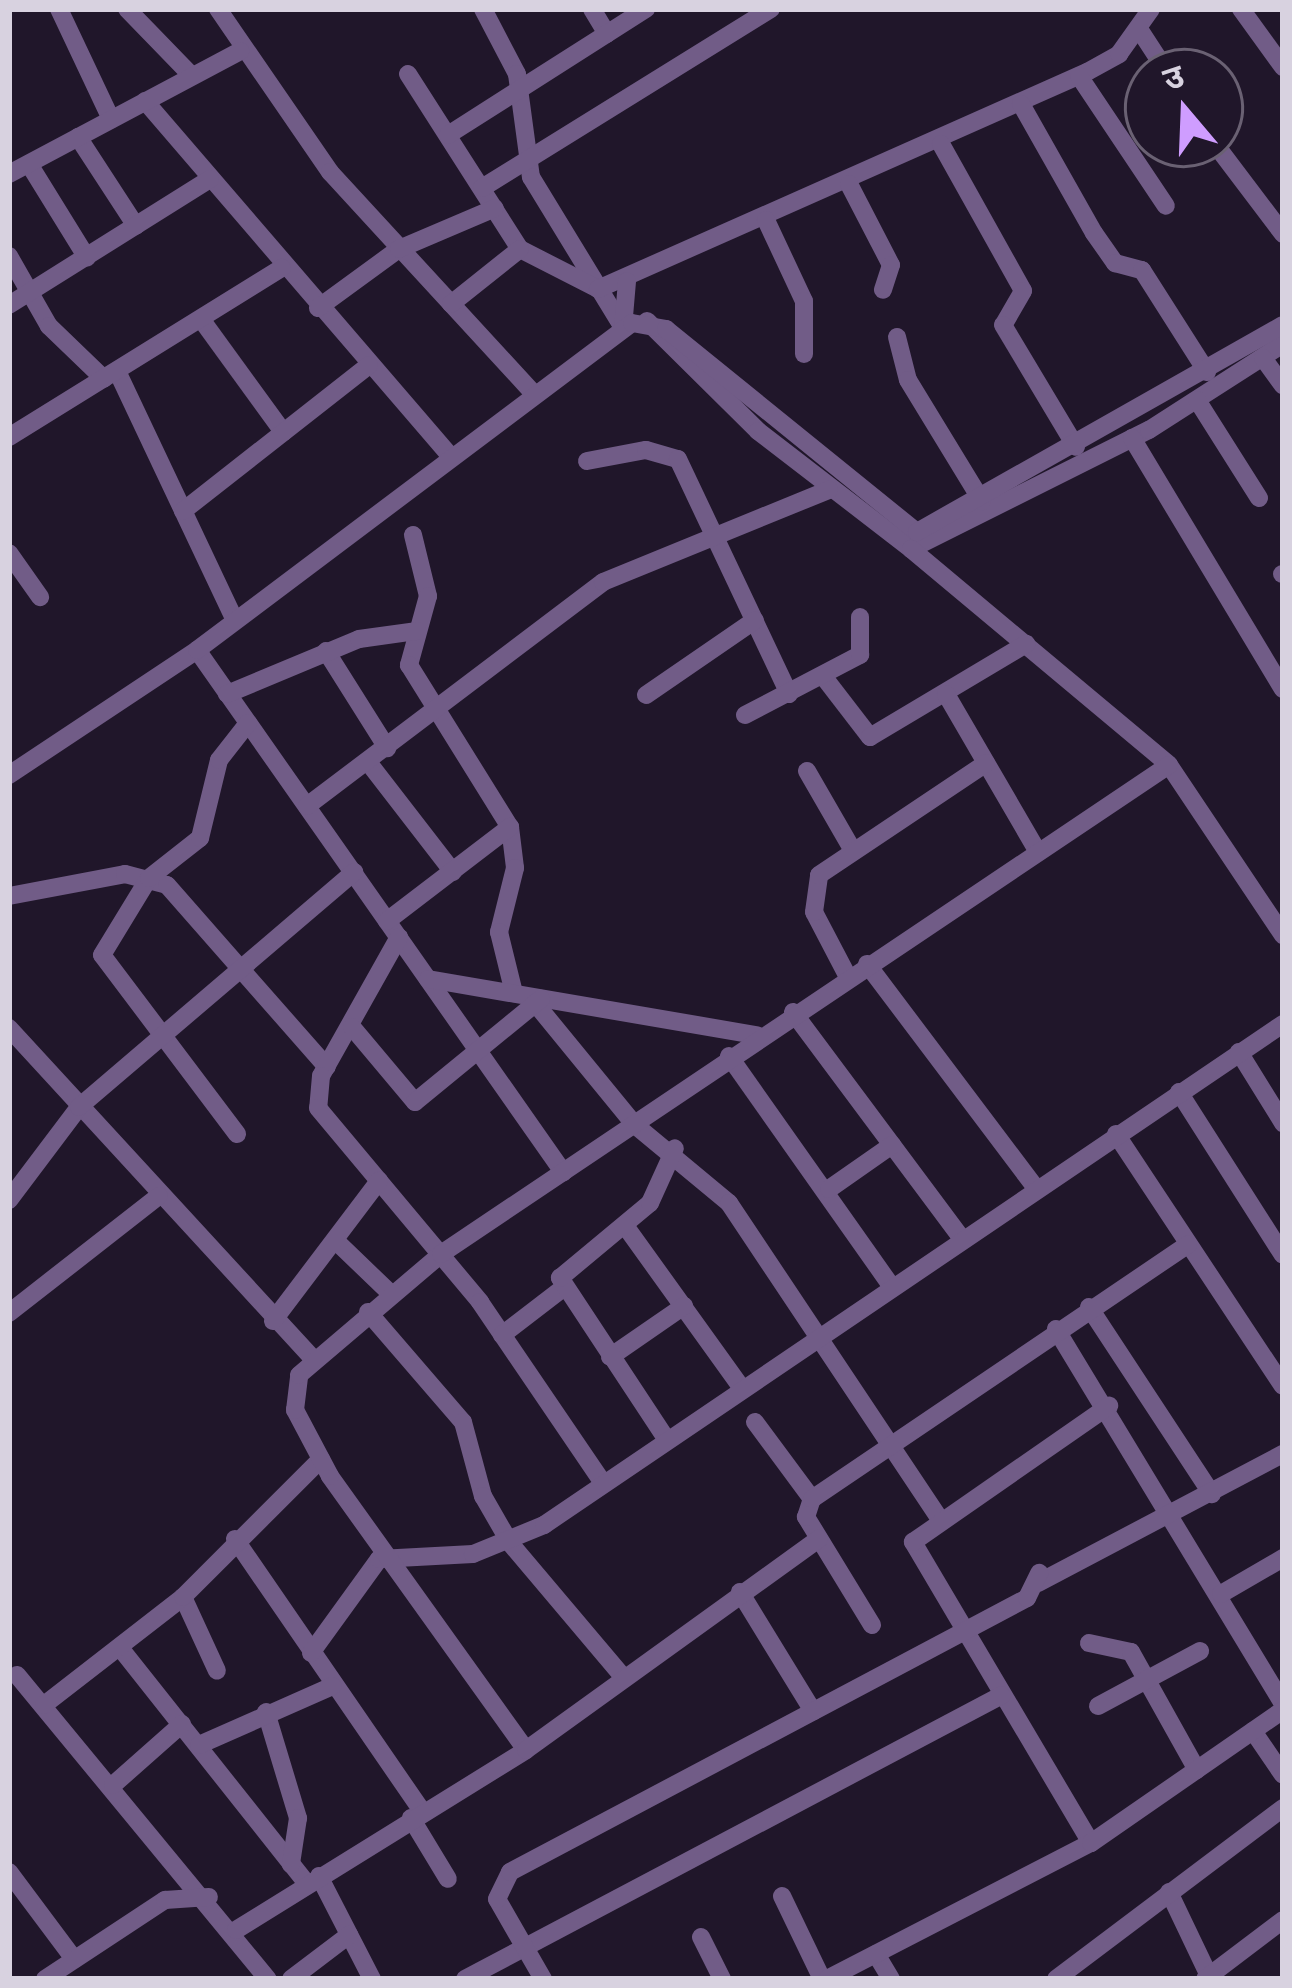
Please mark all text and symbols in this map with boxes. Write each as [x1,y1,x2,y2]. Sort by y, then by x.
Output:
north arrow [1124,48,1244,168]
text: उ [1157,52,1190,101]

